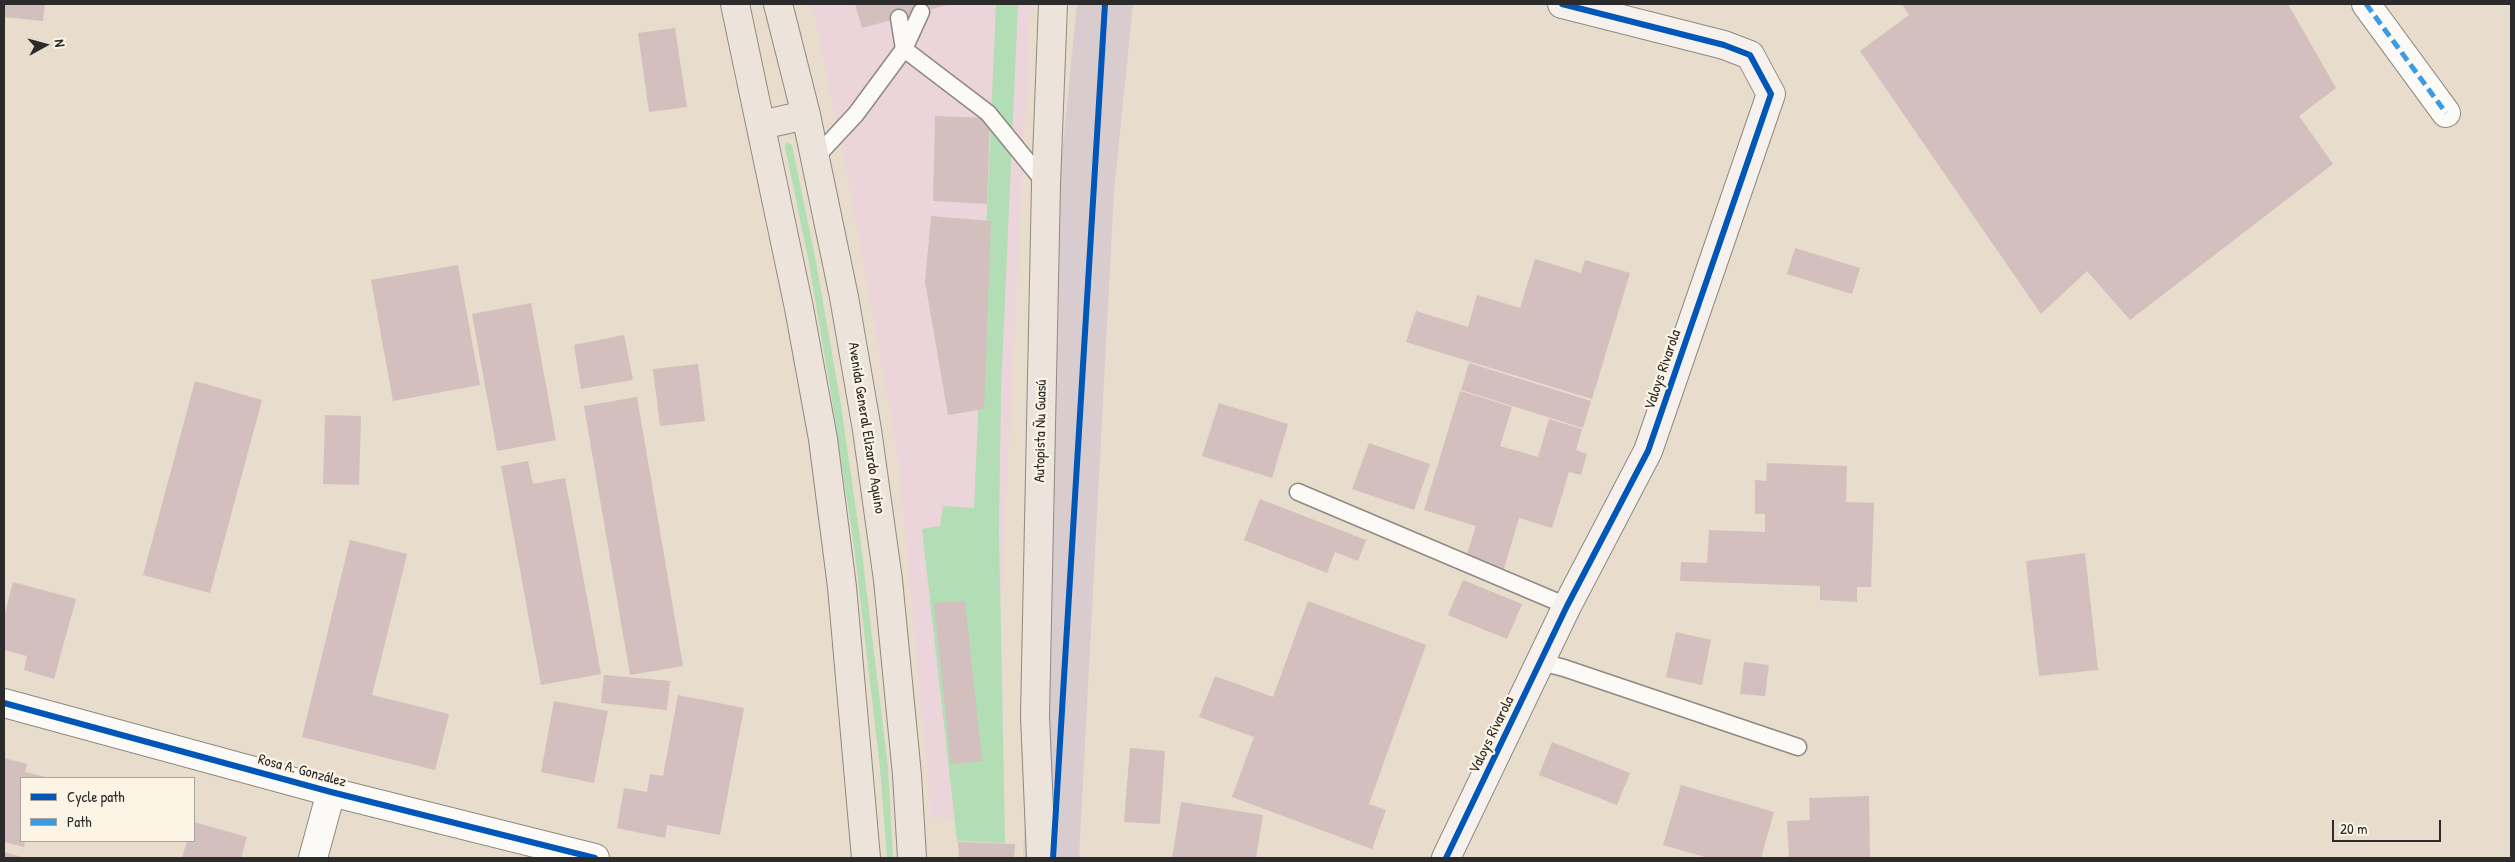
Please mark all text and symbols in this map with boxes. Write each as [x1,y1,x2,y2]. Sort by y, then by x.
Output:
north arrow [20,20,70,70]
text: N [51,38,70,48]
street label: Valoys Rivarola [1641,328,1685,412]
street label: Avenida General Elizardo Aquino [844,341,888,515]
street label: Autopista Ñu Guasú [1031,379,1051,483]
street label: Valoys Rivarola [1466,693,1518,777]
street label: Rosa A. González [256,751,348,791]
legend [20,777,195,842]
text: Cycle path [67,786,125,807]
scale bar [2335,810,2444,842]
text: Path [67,811,92,832]
text: 20 m [2340,818,2367,839]

